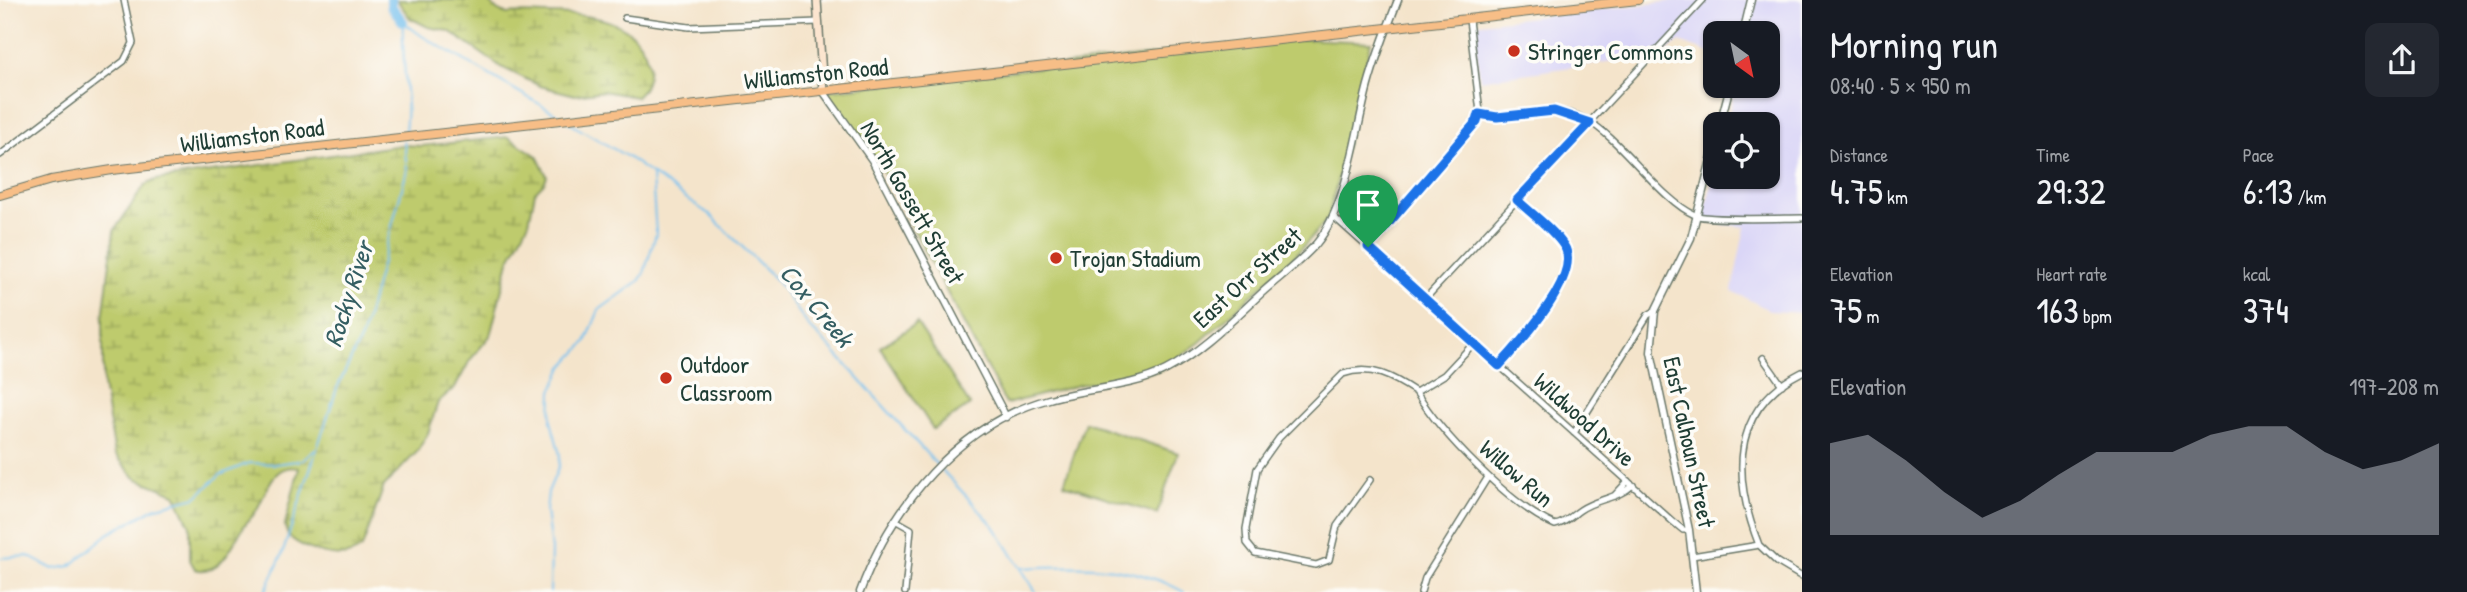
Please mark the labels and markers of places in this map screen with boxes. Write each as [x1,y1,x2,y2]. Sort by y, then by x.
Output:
place label: Stringer Commons [1528,35,1693,67]
marker: Stringer Commons [1506,43,1522,59]
pin [1338,175,1398,247]
place label: Trojan Stadium [1070,242,1201,274]
marker: Trojan Stadium [1048,250,1064,266]
place label: Outdoor Classroom [680,348,772,408]
marker: Outdoor Classroom [658,370,674,386]

